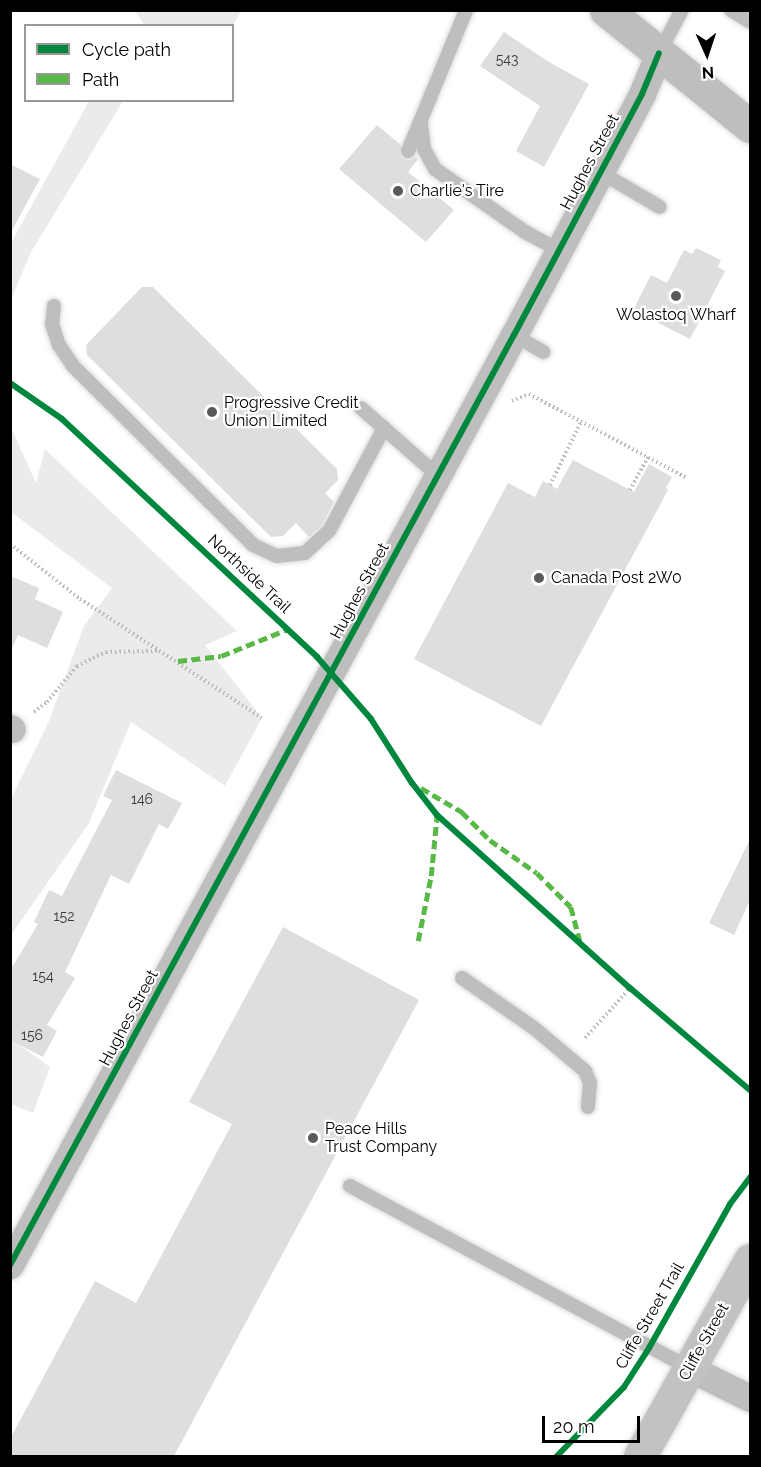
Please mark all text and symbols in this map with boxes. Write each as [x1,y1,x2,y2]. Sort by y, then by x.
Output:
legend [24,24,234,102]
north arrow [677,24,737,84]
text: Cycle path [82,39,171,60]
house number: 543 [496,51,518,67]
text: N [701,63,715,82]
text: Path [82,69,119,90]
street label: Hughes Street [557,111,623,213]
place label: Charlie's Tire [410,181,504,201]
marker: Charlie's Tire [391,184,405,198]
marker: Wolastoq Wharf [669,289,683,303]
place label: Wolastoq Wharf [616,305,736,325]
place label: Progressive Credit Union Limited [224,393,359,431]
marker: Progressive Credit Union Limited [205,405,219,419]
street label: Northside Trail [203,530,295,618]
street label: Hughes Street [327,540,393,642]
place label: Canada Post 2W0 [551,568,682,588]
marker: Canada Post 2W0 [532,571,546,585]
house number: 146 [131,791,153,807]
house number: 152 [54,908,74,924]
street label: Hughes Street [96,967,162,1069]
house number: 154 [32,968,54,984]
house number: 156 [21,1027,43,1043]
place label: Peace Hills Trust Company [325,1119,437,1157]
marker: Peace Hills Trust Company [306,1131,320,1145]
street label: Cliffe Street Trail [612,1259,688,1373]
street label: Cliffe Street [675,1300,733,1384]
scale bar [545,1404,642,1442]
text: 20 m [553,1416,595,1437]

